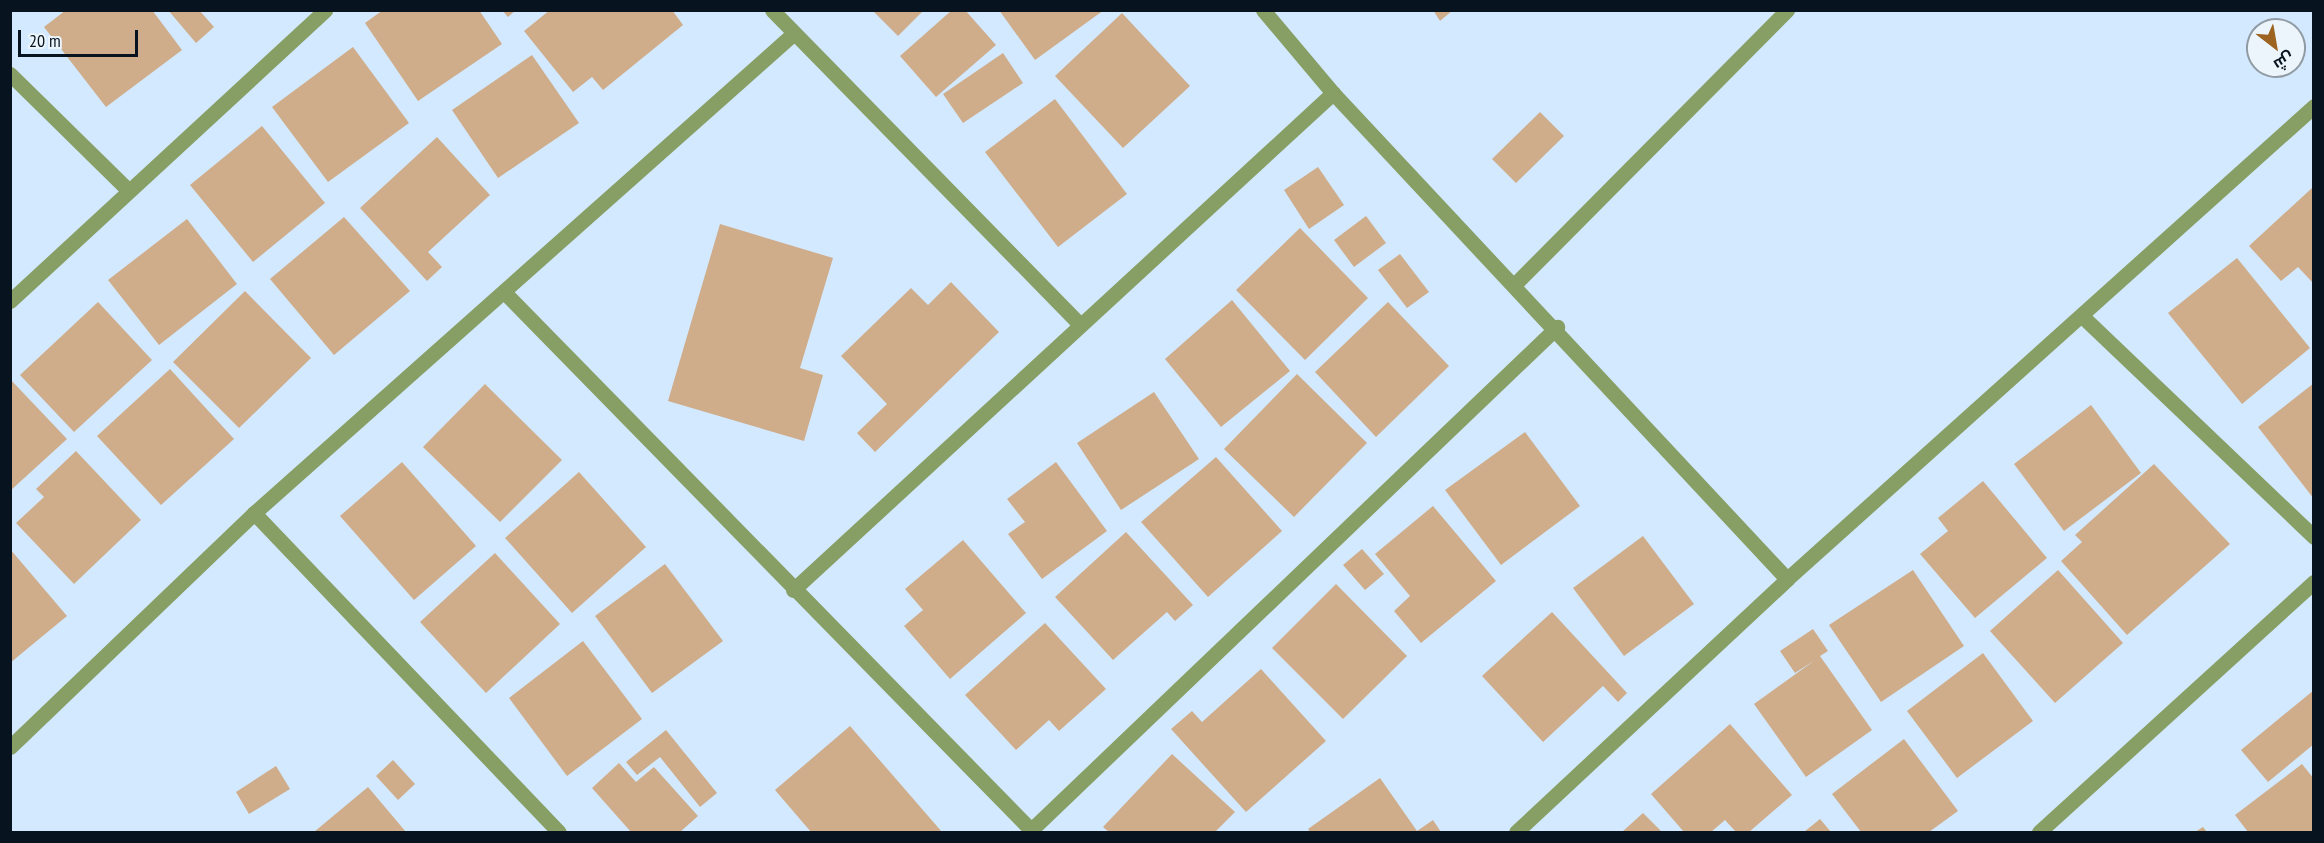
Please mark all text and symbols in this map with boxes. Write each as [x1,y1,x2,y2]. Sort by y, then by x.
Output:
scale bar [21,18,141,56]
north arrow [2246,18,2306,78]
text: 20 m [29,29,61,52]
text: ش [2270,48,2298,76]

